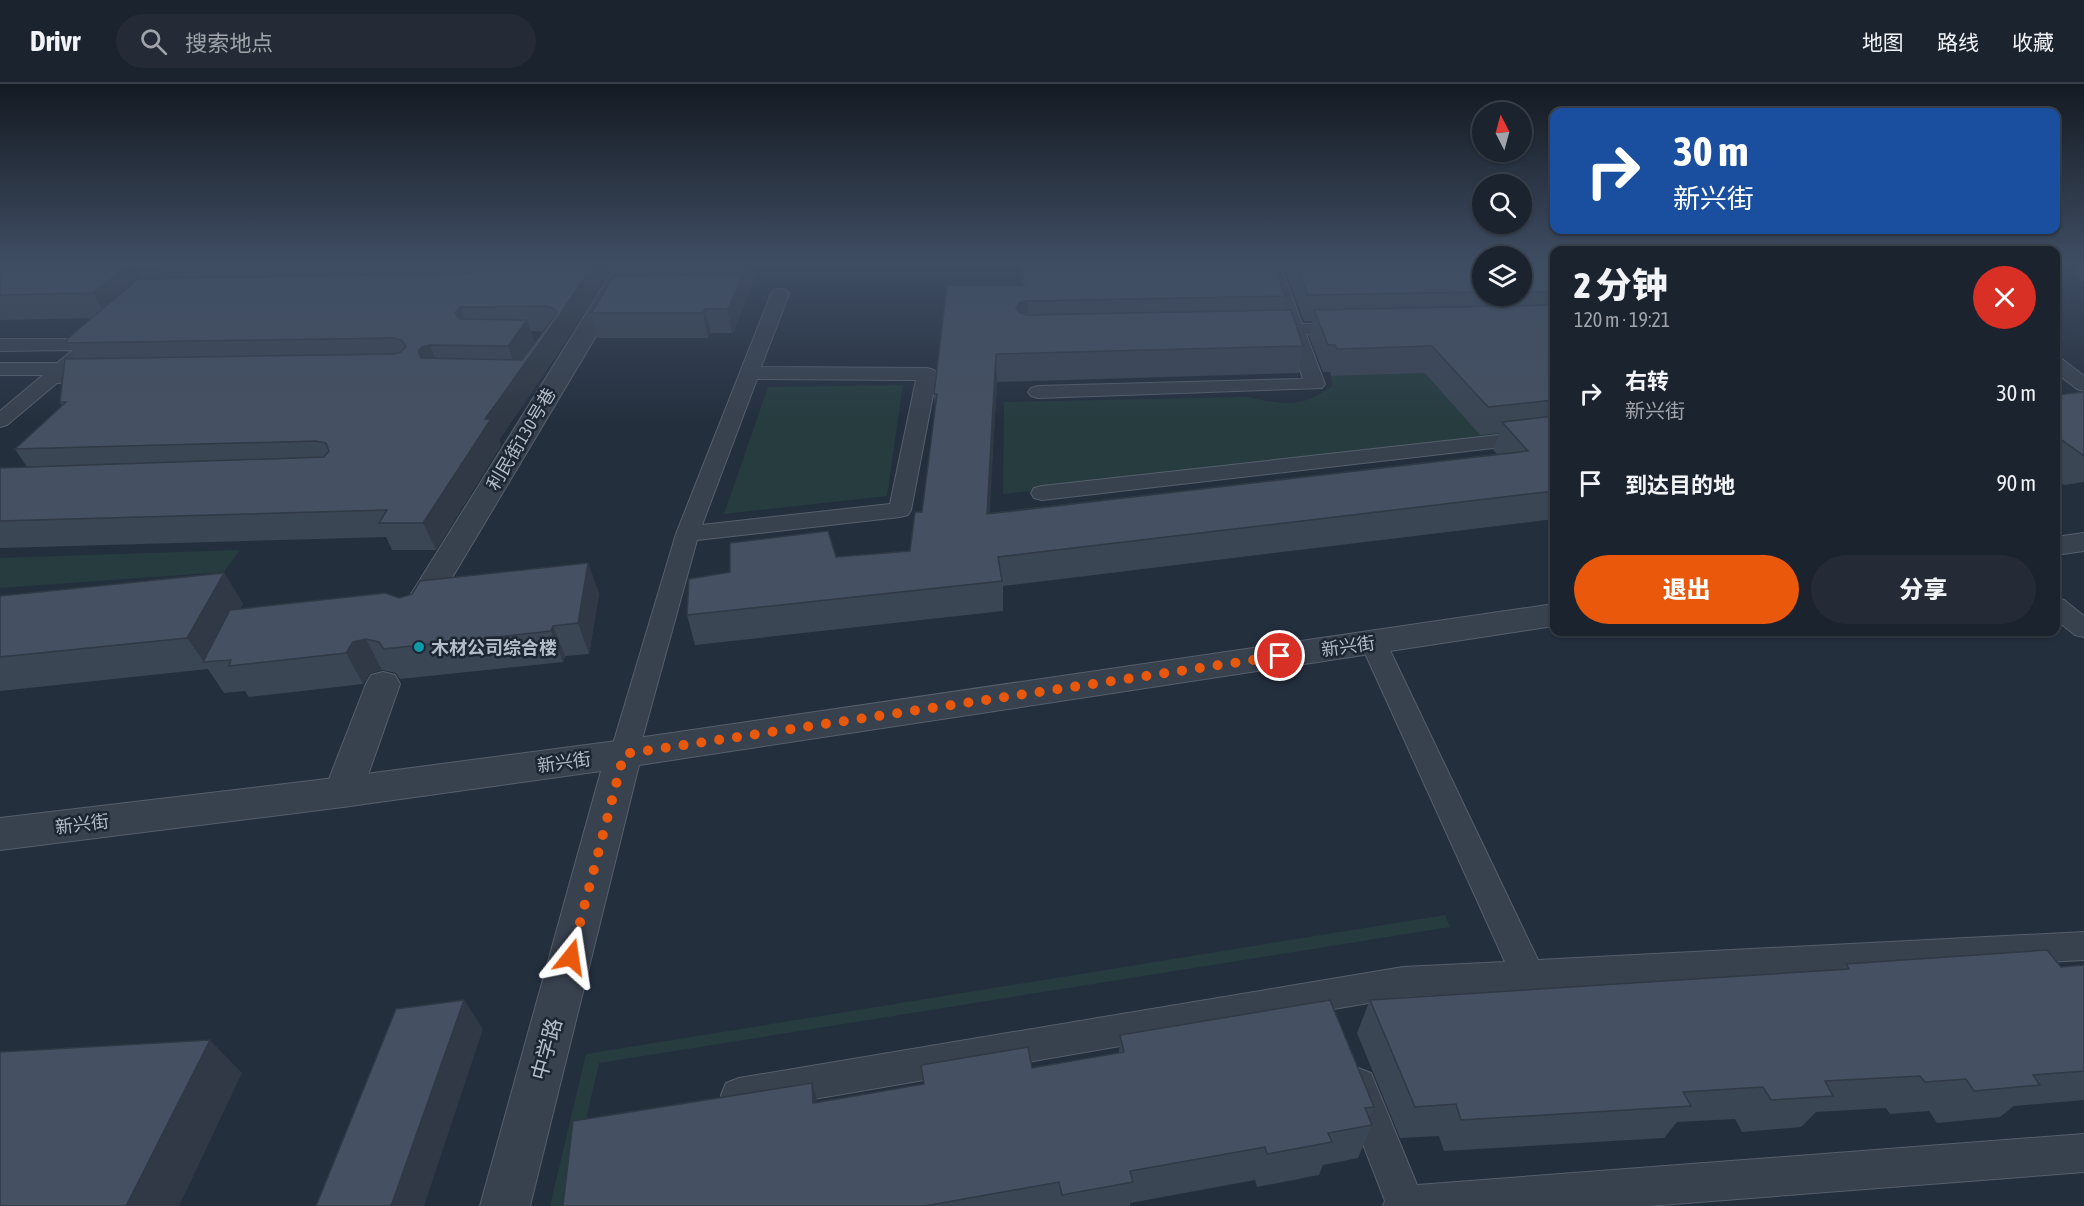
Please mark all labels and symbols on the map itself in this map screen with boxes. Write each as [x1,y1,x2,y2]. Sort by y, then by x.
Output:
north arrow [1472,102,1532,162]
street label: 利民街130号巷 [482,384,560,494]
pin [1254,630,1305,681]
street label: 新兴街 [1320,632,1376,660]
place label: 木材公司综合楼 [431,637,557,658]
marker: 木材公司综合楼 [412,640,426,654]
street label: 新兴街 [536,748,592,776]
street label: 新兴街 [54,810,110,838]
position arrow [539,925,603,989]
street label: 中学路 [526,1015,566,1083]

